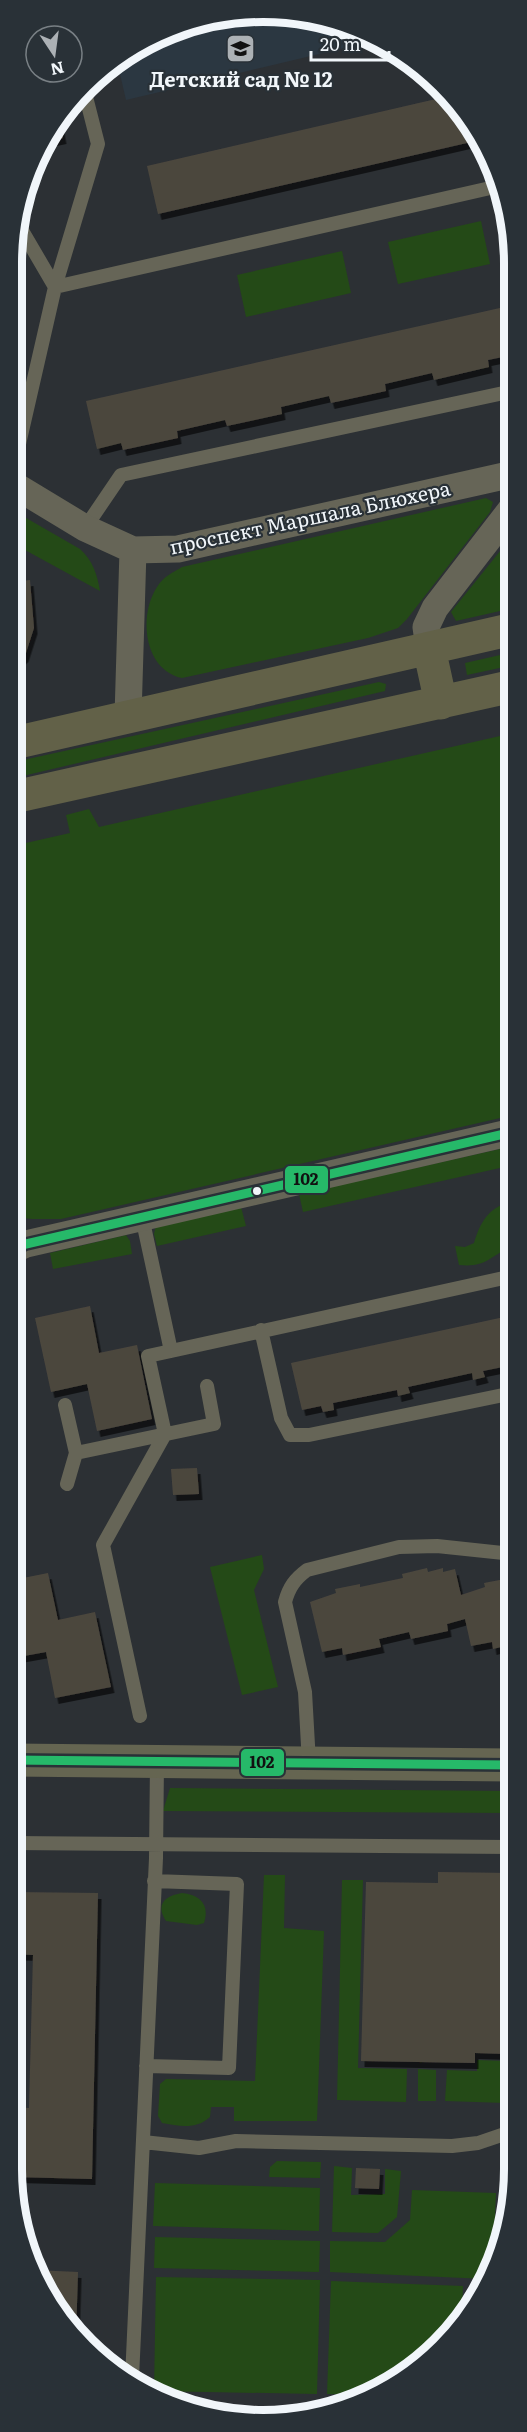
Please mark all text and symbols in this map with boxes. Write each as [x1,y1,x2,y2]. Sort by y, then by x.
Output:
north arrow [24,24,84,84]
scale bar [311,24,389,62]
text: 20 m [320,30,361,57]
school or university icon: Детский сад № 12 [225,33,257,65]
text: N [48,56,67,83]
place label: Детский сад № 12 [149,63,333,93]
street label: проспект Маршала Блюхера [166,472,453,561]
line badge: 102 [284,1165,329,1194]
text: 102 [294,1166,319,1190]
unlabelled marker [251,1185,263,1197]
line badge: 102 [240,1748,285,1777]
text: 102 [250,1749,275,1773]

